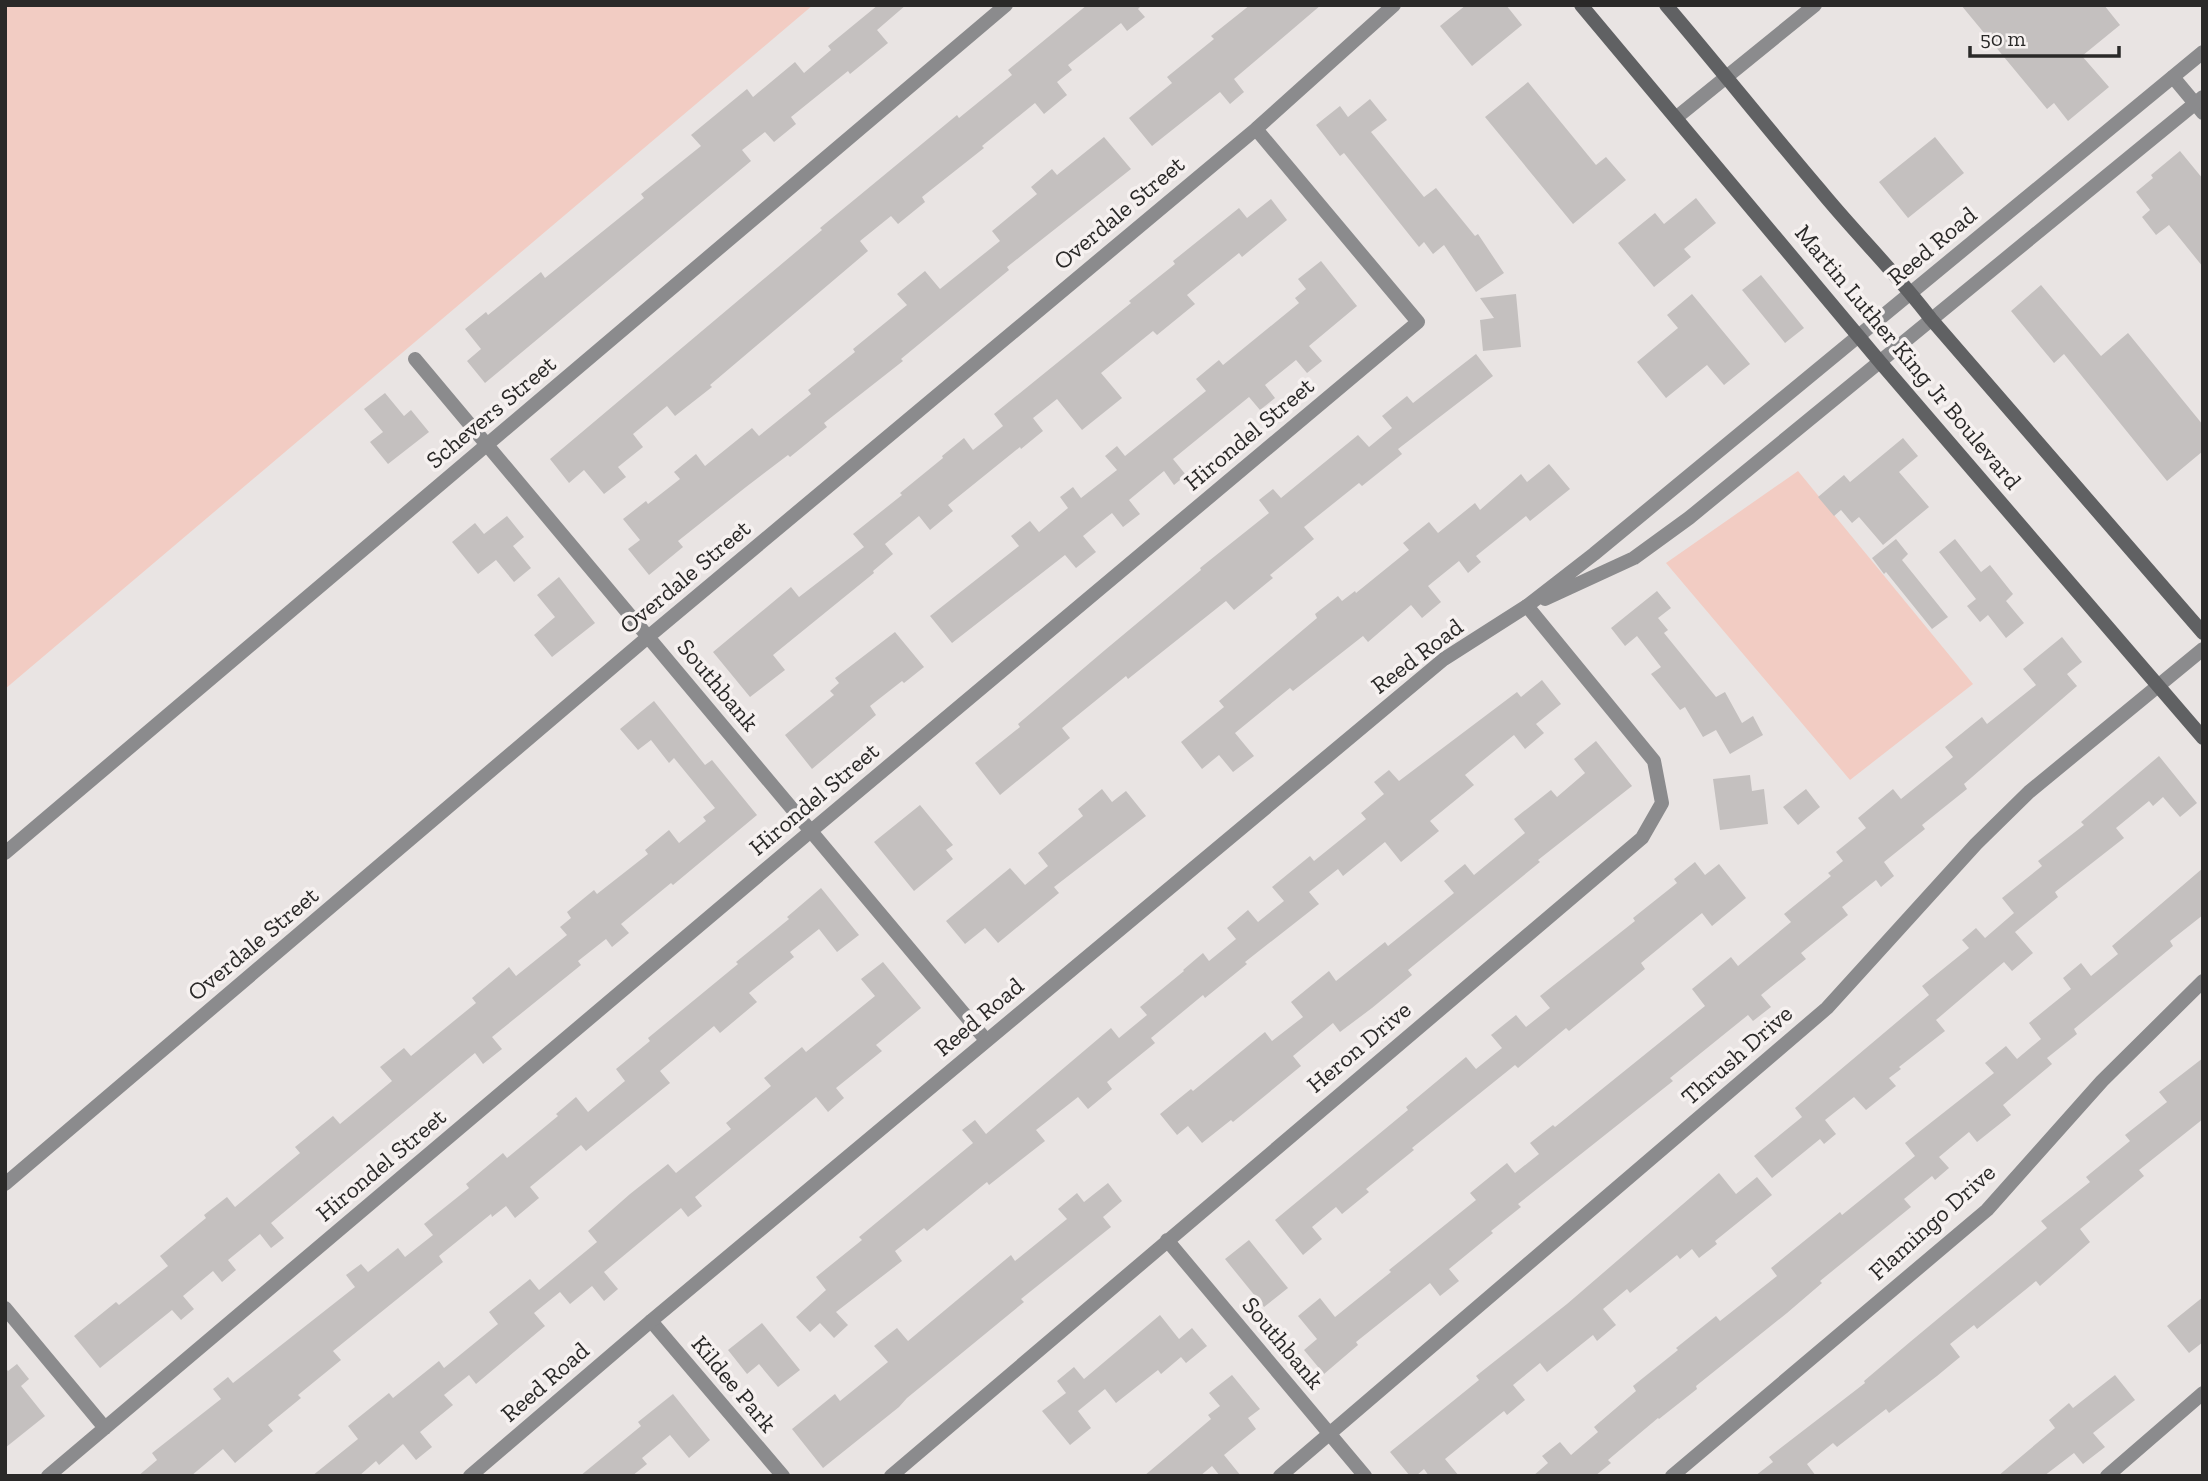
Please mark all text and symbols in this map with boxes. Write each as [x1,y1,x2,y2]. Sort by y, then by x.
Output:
scale bar [1970,14,2119,58]
text: 50 m [1980,26,2026,51]
street label: Overdale Street [1047,149,1190,276]
street label: Reed Road [1881,200,1982,291]
street label: Martin Luther King Jr Boulevard [1789,218,2028,495]
street label: Schevers Street [420,349,562,474]
street label: Hirondel Street [1178,371,1320,496]
street label: Overdale Street [613,513,756,640]
street label: Reed Road [1365,612,1468,699]
street label: Southbank [671,633,766,737]
street label: Hirondel Street [743,736,885,861]
street label: Overdale Street [181,880,324,1007]
street label: Reed Road [928,971,1029,1062]
street label: Heron Drive [1301,995,1417,1099]
street label: Thrush Drive [1675,999,1798,1111]
street label: Hirondel Street [310,1102,452,1227]
street label: Flamingo Drive [1863,1157,2001,1286]
street label: Southbank [1236,1291,1331,1395]
street label: Kildee Park [686,1329,784,1438]
street label: Reed Road [495,1335,595,1428]

